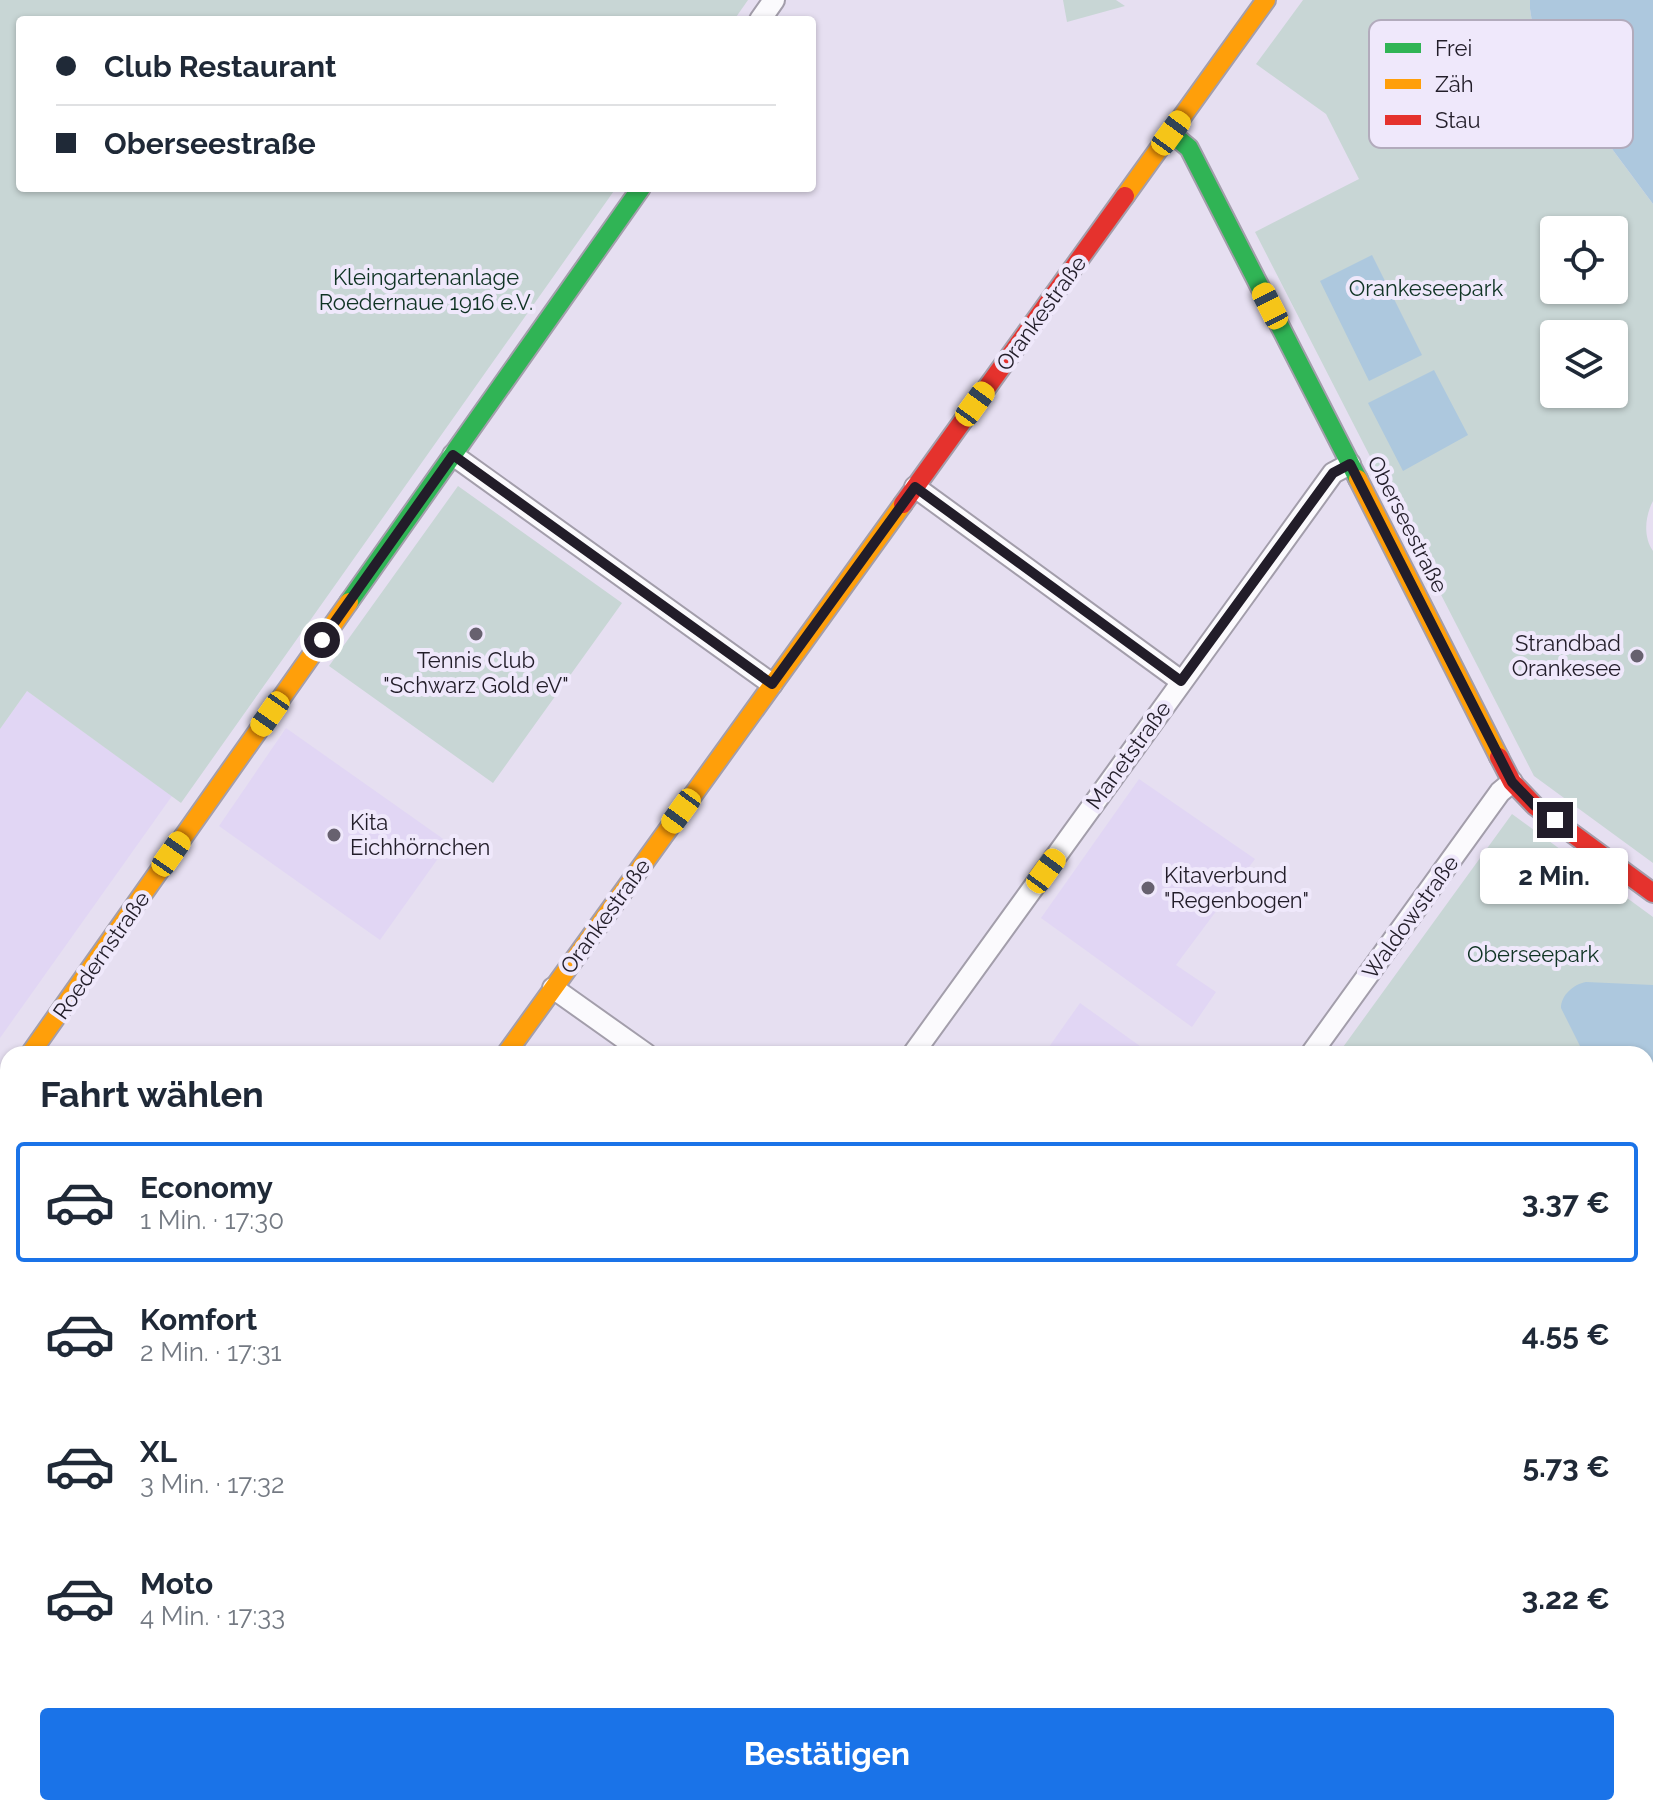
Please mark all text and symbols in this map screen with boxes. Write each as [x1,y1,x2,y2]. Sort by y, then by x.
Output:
legend [1369,20,1633,148]
text: Frei [1435,35,1472,61]
text: Club Restaurant [104,49,337,84]
text: Zäh [1435,71,1474,97]
car [1147,107,1195,159]
text: Stau [1435,107,1481,133]
text: Oberseestraße [104,126,316,161]
map controls [1540,216,1628,408]
button: locate [1540,216,1628,304]
street label: Orankestraße [991,250,1091,376]
park label: Kleingartenanlage Roedernaue 1916 e.V. [319,264,533,315]
park label: Orankeseepark [1349,275,1503,301]
car [1248,279,1292,333]
button: layers [1540,320,1628,408]
car [951,378,999,430]
street label: Oberseestraße [1362,451,1454,597]
route start [304,622,340,658]
marker: Tennis Club "Schwarz Gold eV" [467,625,485,643]
place label: Strandbad Orankesee [1512,630,1621,681]
place label: Tennis Club "Schwarz Gold eV" [383,647,569,698]
marker: Strandbad Orankesee [1628,647,1646,665]
car [246,687,294,741]
street label: Manetstraße [1080,696,1176,814]
car [657,785,705,837]
route end [1537,802,1573,838]
place label: Kita Eichhörnchen [350,809,490,860]
marker: Kita Eichhörnchen [325,826,343,844]
car [147,827,195,881]
car [1022,845,1070,897]
callout: 2 Min. [1481,848,1629,904]
street label: Waldowstraße [1356,850,1464,984]
street label: Orankestraße [555,853,655,979]
text: 2 Min. [1518,861,1590,891]
place label: Kitaverbund "Regenbogen" [1164,862,1309,913]
marker: Kitaverbund "Regenbogen" [1139,879,1157,897]
street label: Roedernstraße [47,886,155,1024]
park label: Oberseepark [1467,941,1599,967]
text: Fahrt wählen [40,1073,264,1115]
icon: car [44,1166,116,1238]
text: Economy [140,1170,273,1205]
text: 3.37 € [1522,1185,1610,1220]
text: 1 Min. · 17:30 [140,1205,284,1235]
icon: car [44,1298,116,1370]
text: Komfort [140,1302,257,1337]
text: 4.55 € [1522,1317,1610,1352]
text: 2 Min. · 17:31 [140,1337,282,1367]
icon: car [44,1430,116,1502]
text: XL [140,1434,177,1469]
text: 5.73 € [1523,1449,1610,1484]
text: 3 Min. · 17:32 [140,1469,284,1499]
icon: car [44,1562,116,1634]
text: Moto [140,1566,213,1601]
text: 3.22 € [1522,1581,1610,1616]
text: 4 Min. · 17:33 [140,1601,285,1631]
button: Bestätigen [40,1708,1614,1800]

